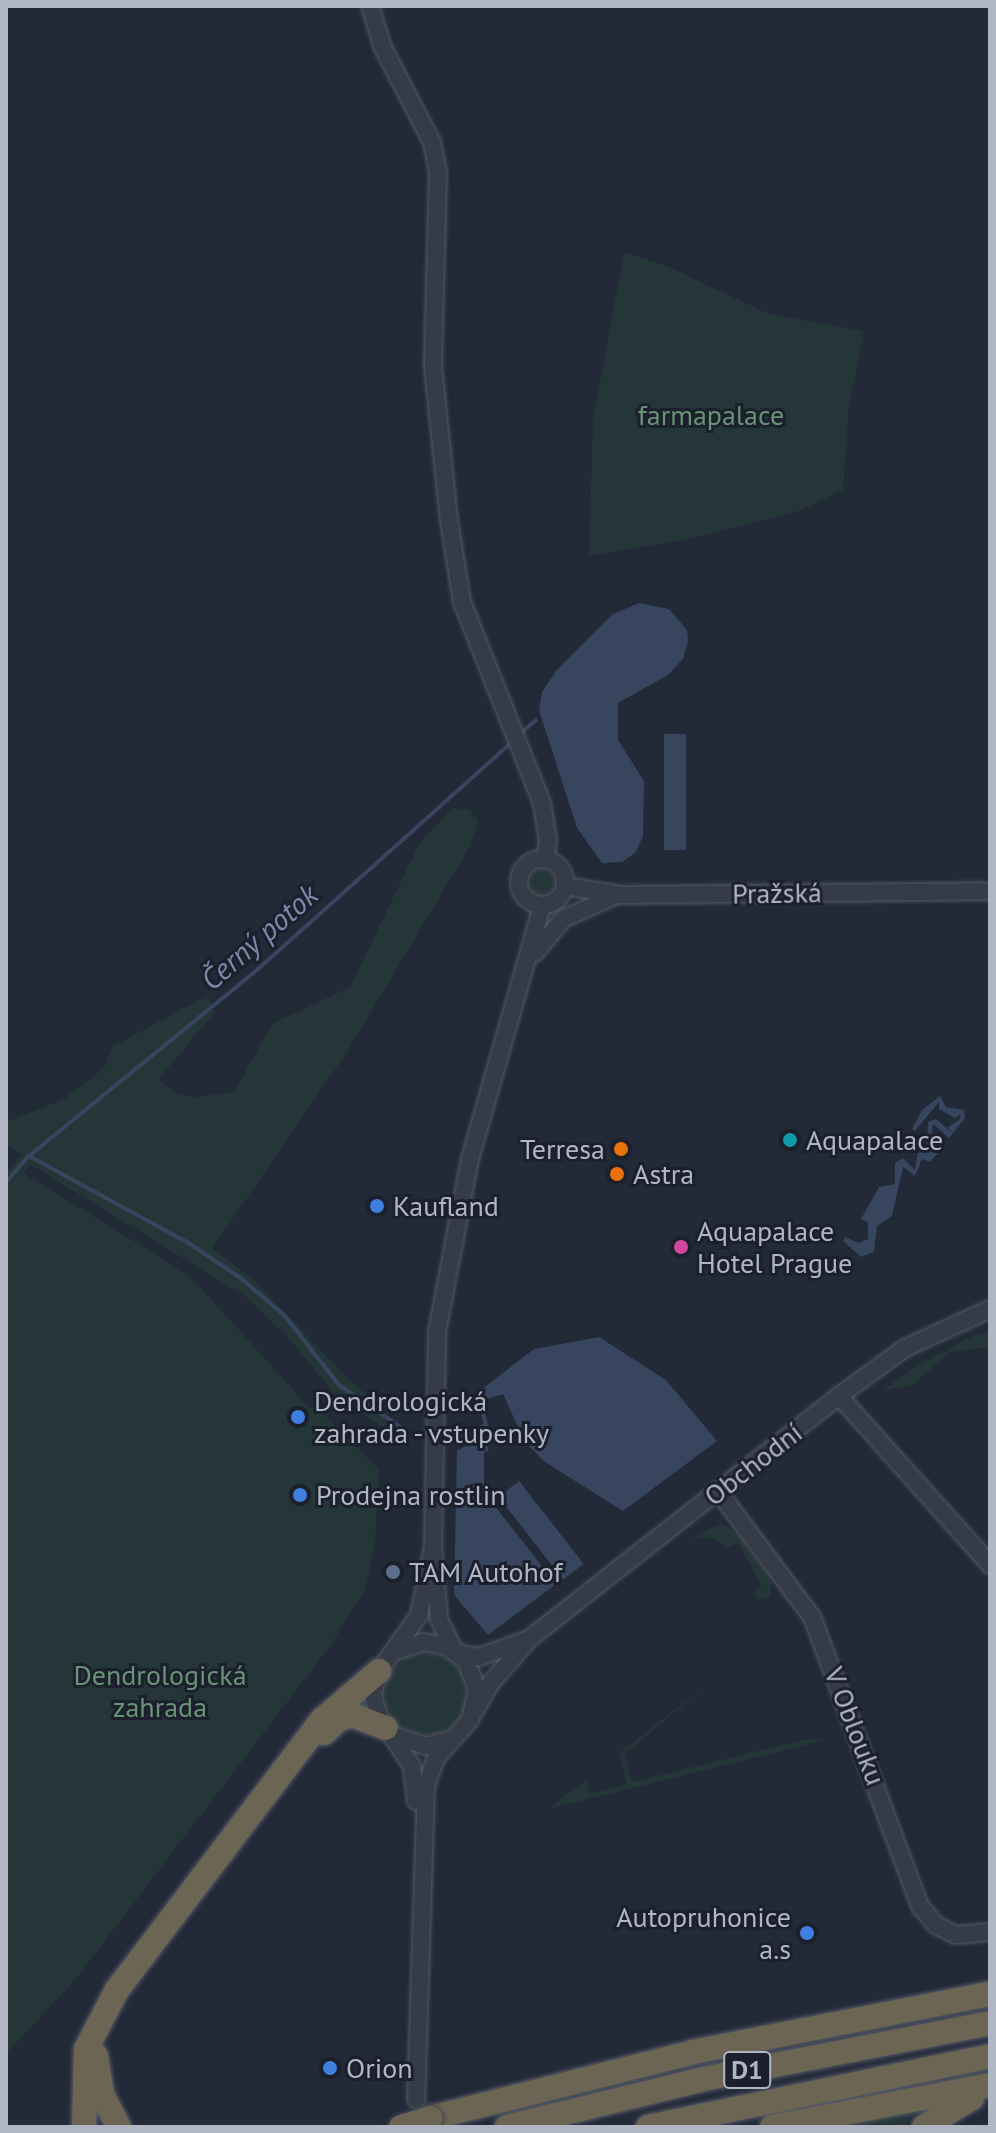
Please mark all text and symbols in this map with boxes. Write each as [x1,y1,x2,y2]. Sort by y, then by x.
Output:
park label: farmapalace [638,398,784,432]
street label: Pražská [732,875,822,911]
water label: Černý potok [193,876,325,998]
place label: Aquapalace [806,1123,943,1157]
marker: Aquapalace [781,1131,799,1149]
place label: Terresa [520,1132,605,1166]
marker: Terresa [612,1140,630,1158]
place label: Astra [633,1157,694,1191]
marker: Astra [608,1165,626,1183]
place label: Kaufland [393,1189,499,1223]
marker: Kaufland [368,1197,386,1215]
place label: Aquapalace Hotel Prague [697,1214,852,1280]
marker: Aquapalace Hotel Prague [672,1238,690,1256]
place label: Dendrologická zahrada - vstupenky [314,1384,554,1450]
marker: Dendrologická zahrada - vstupenky [289,1408,307,1426]
street label: Obchodní [697,1415,809,1513]
place label: Prodejna rostlin [316,1478,505,1512]
marker: Prodejna rostlin [291,1486,309,1504]
place label: TAM Autohof [409,1555,563,1589]
marker: TAM Autohof [384,1563,402,1581]
park label: Dendrologická zahrada [73,1658,247,1724]
street label: V Oblouku [817,1662,893,1790]
place label: Autopruhonice a.s [616,1900,791,1966]
marker: Autopruhonice a.s [798,1924,816,1942]
road number: D1 [723,2048,771,2092]
place label: Orion [346,2051,412,2085]
marker: Orion [321,2059,339,2077]

